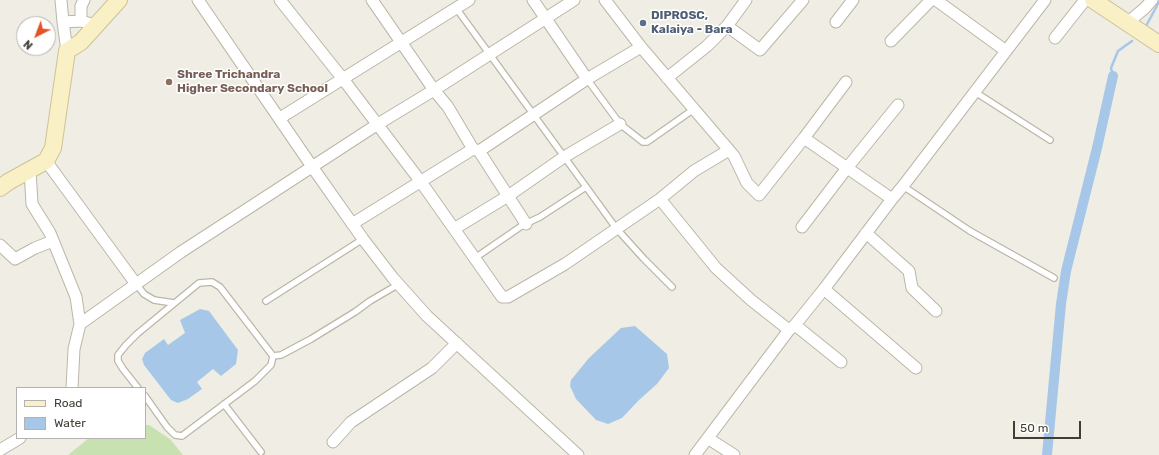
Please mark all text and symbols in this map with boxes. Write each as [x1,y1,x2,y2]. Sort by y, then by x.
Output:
place label: DIPROSC, Kalaiya - Bara [651,9,733,37]
north arrow [16,16,56,56]
marker: DIPROSC, Kalaiya - Bara [638,18,648,28]
text: N [21,37,36,52]
place label: Shree Trichandra Higher Secondary School [177,68,328,96]
marker: Shree Trichandra Higher Secondary School [164,77,174,87]
legend [16,387,146,439]
text: Road [54,396,82,410]
scale bar [1015,413,1083,439]
text: Water [54,416,86,430]
text: 50 m [1020,421,1048,435]

